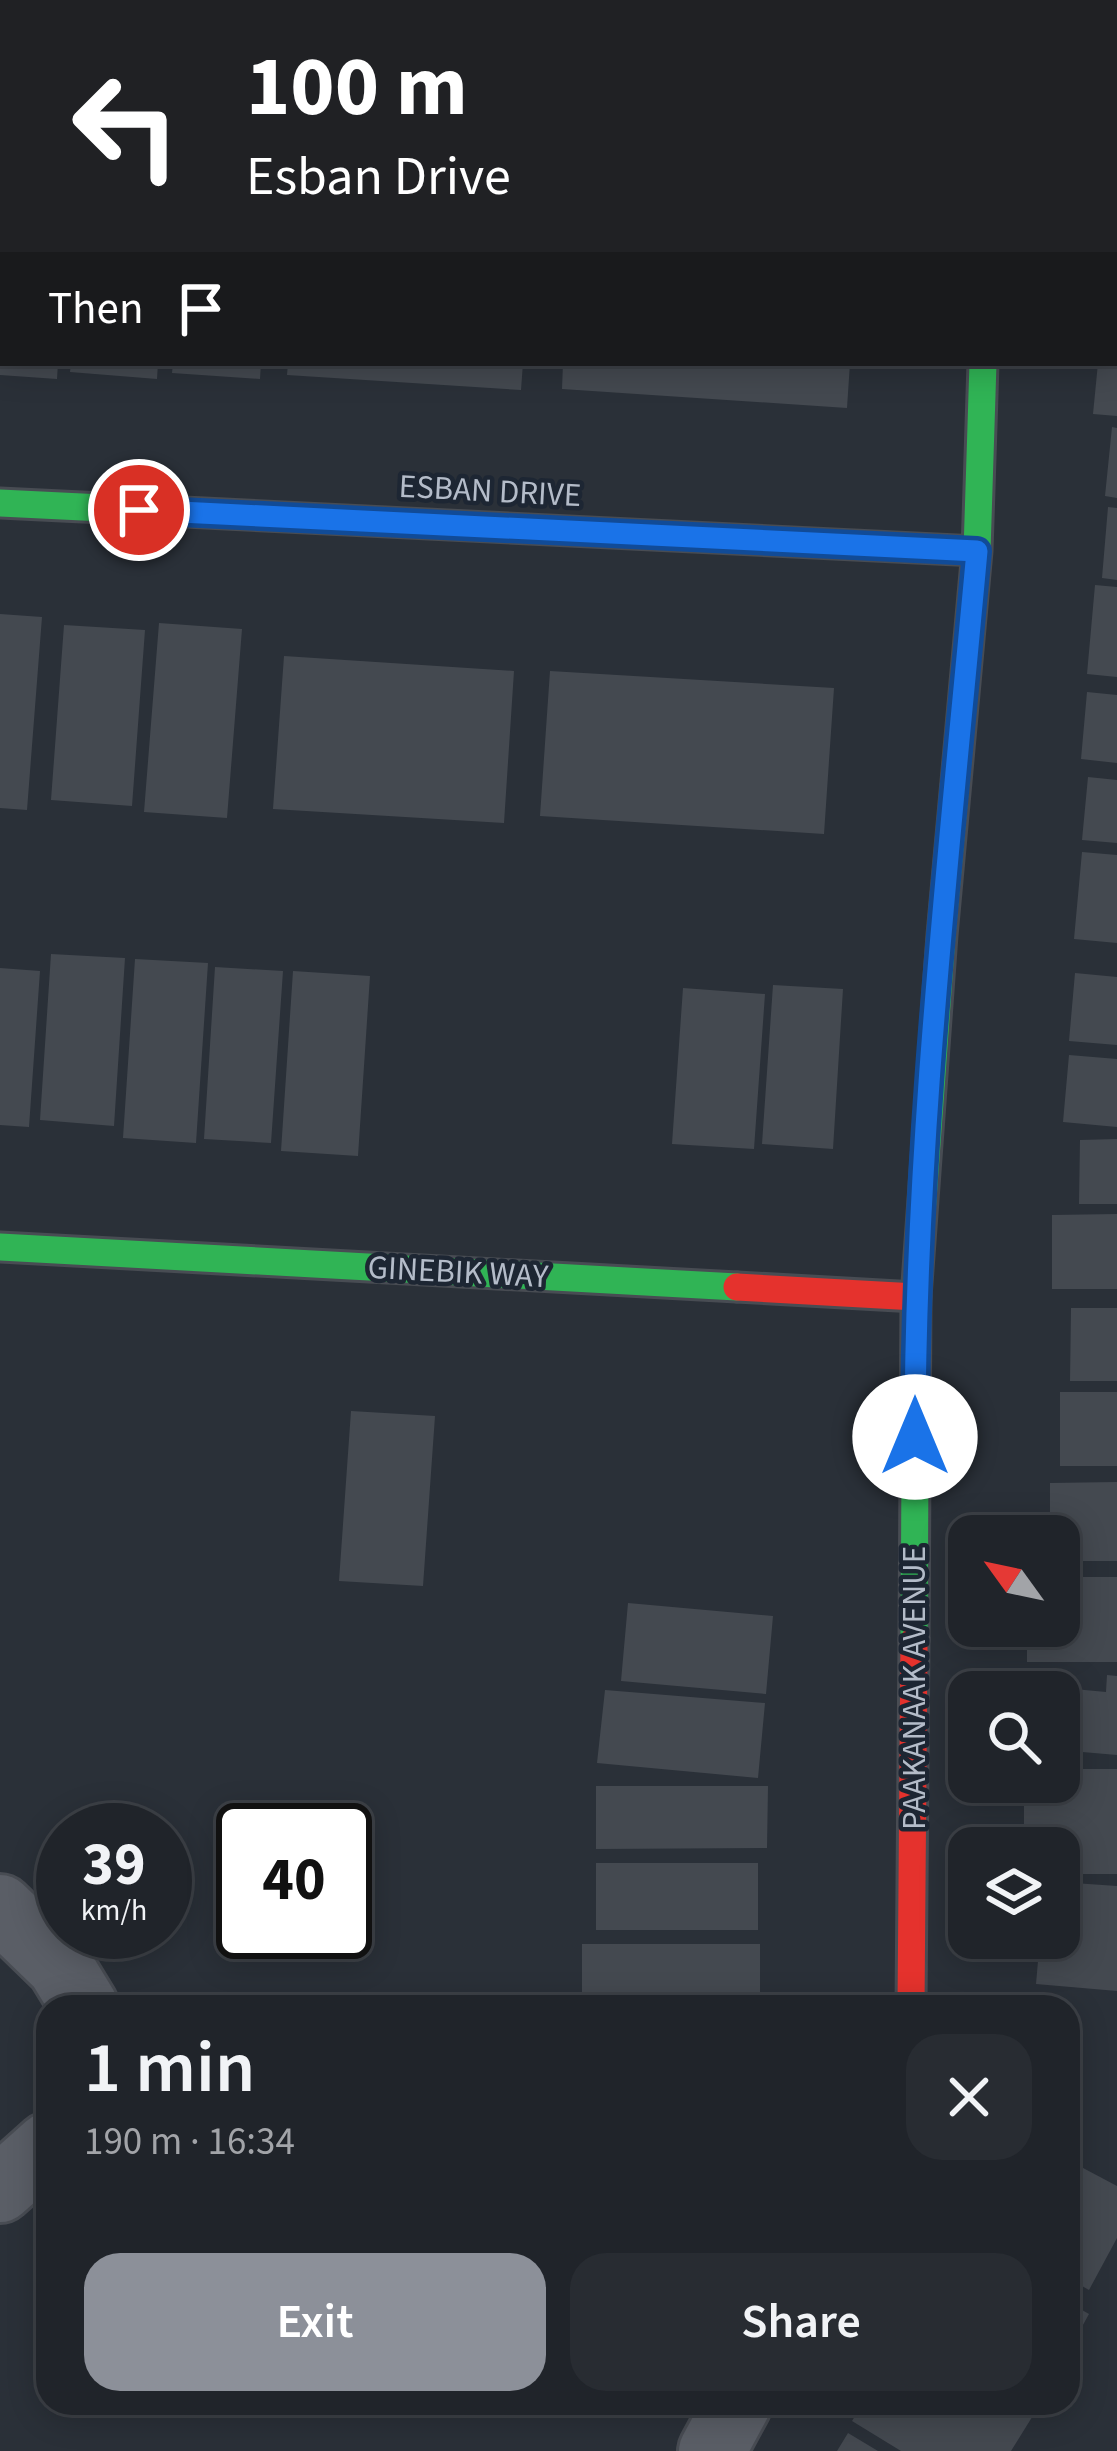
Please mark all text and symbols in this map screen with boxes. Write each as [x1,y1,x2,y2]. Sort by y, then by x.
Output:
text: 100 m [246,28,468,148]
icon: left [48,48,204,204]
text: Esban Drive [246,139,511,216]
icon: arrive [168,276,234,342]
text: Then [48,277,144,341]
pin [88,459,190,561]
street label: ESBAN DRIVE [398,463,582,519]
icon: arrive [106,477,172,543]
street label: GINEBIK WAY [367,1244,550,1300]
position arrow [852,1374,978,1500]
north arrow [948,1515,1080,1647]
map controls [948,1515,1080,1959]
street label: PAAKANAAK AVENUE [891,1546,938,1830]
button: search [948,1671,1080,1803]
speed limit sign: 40 [216,1803,372,1959]
text: 39 [82,1823,146,1908]
button: layers [948,1827,1080,1959]
text: km/h [81,1889,147,1932]
text: 1 min [84,2017,255,2120]
button: close [906,2034,1032,2160]
text: 190 m · 16:34 [84,2114,295,2170]
button: Exit [84,2253,546,2391]
button: Share [570,2253,1032,2391]

